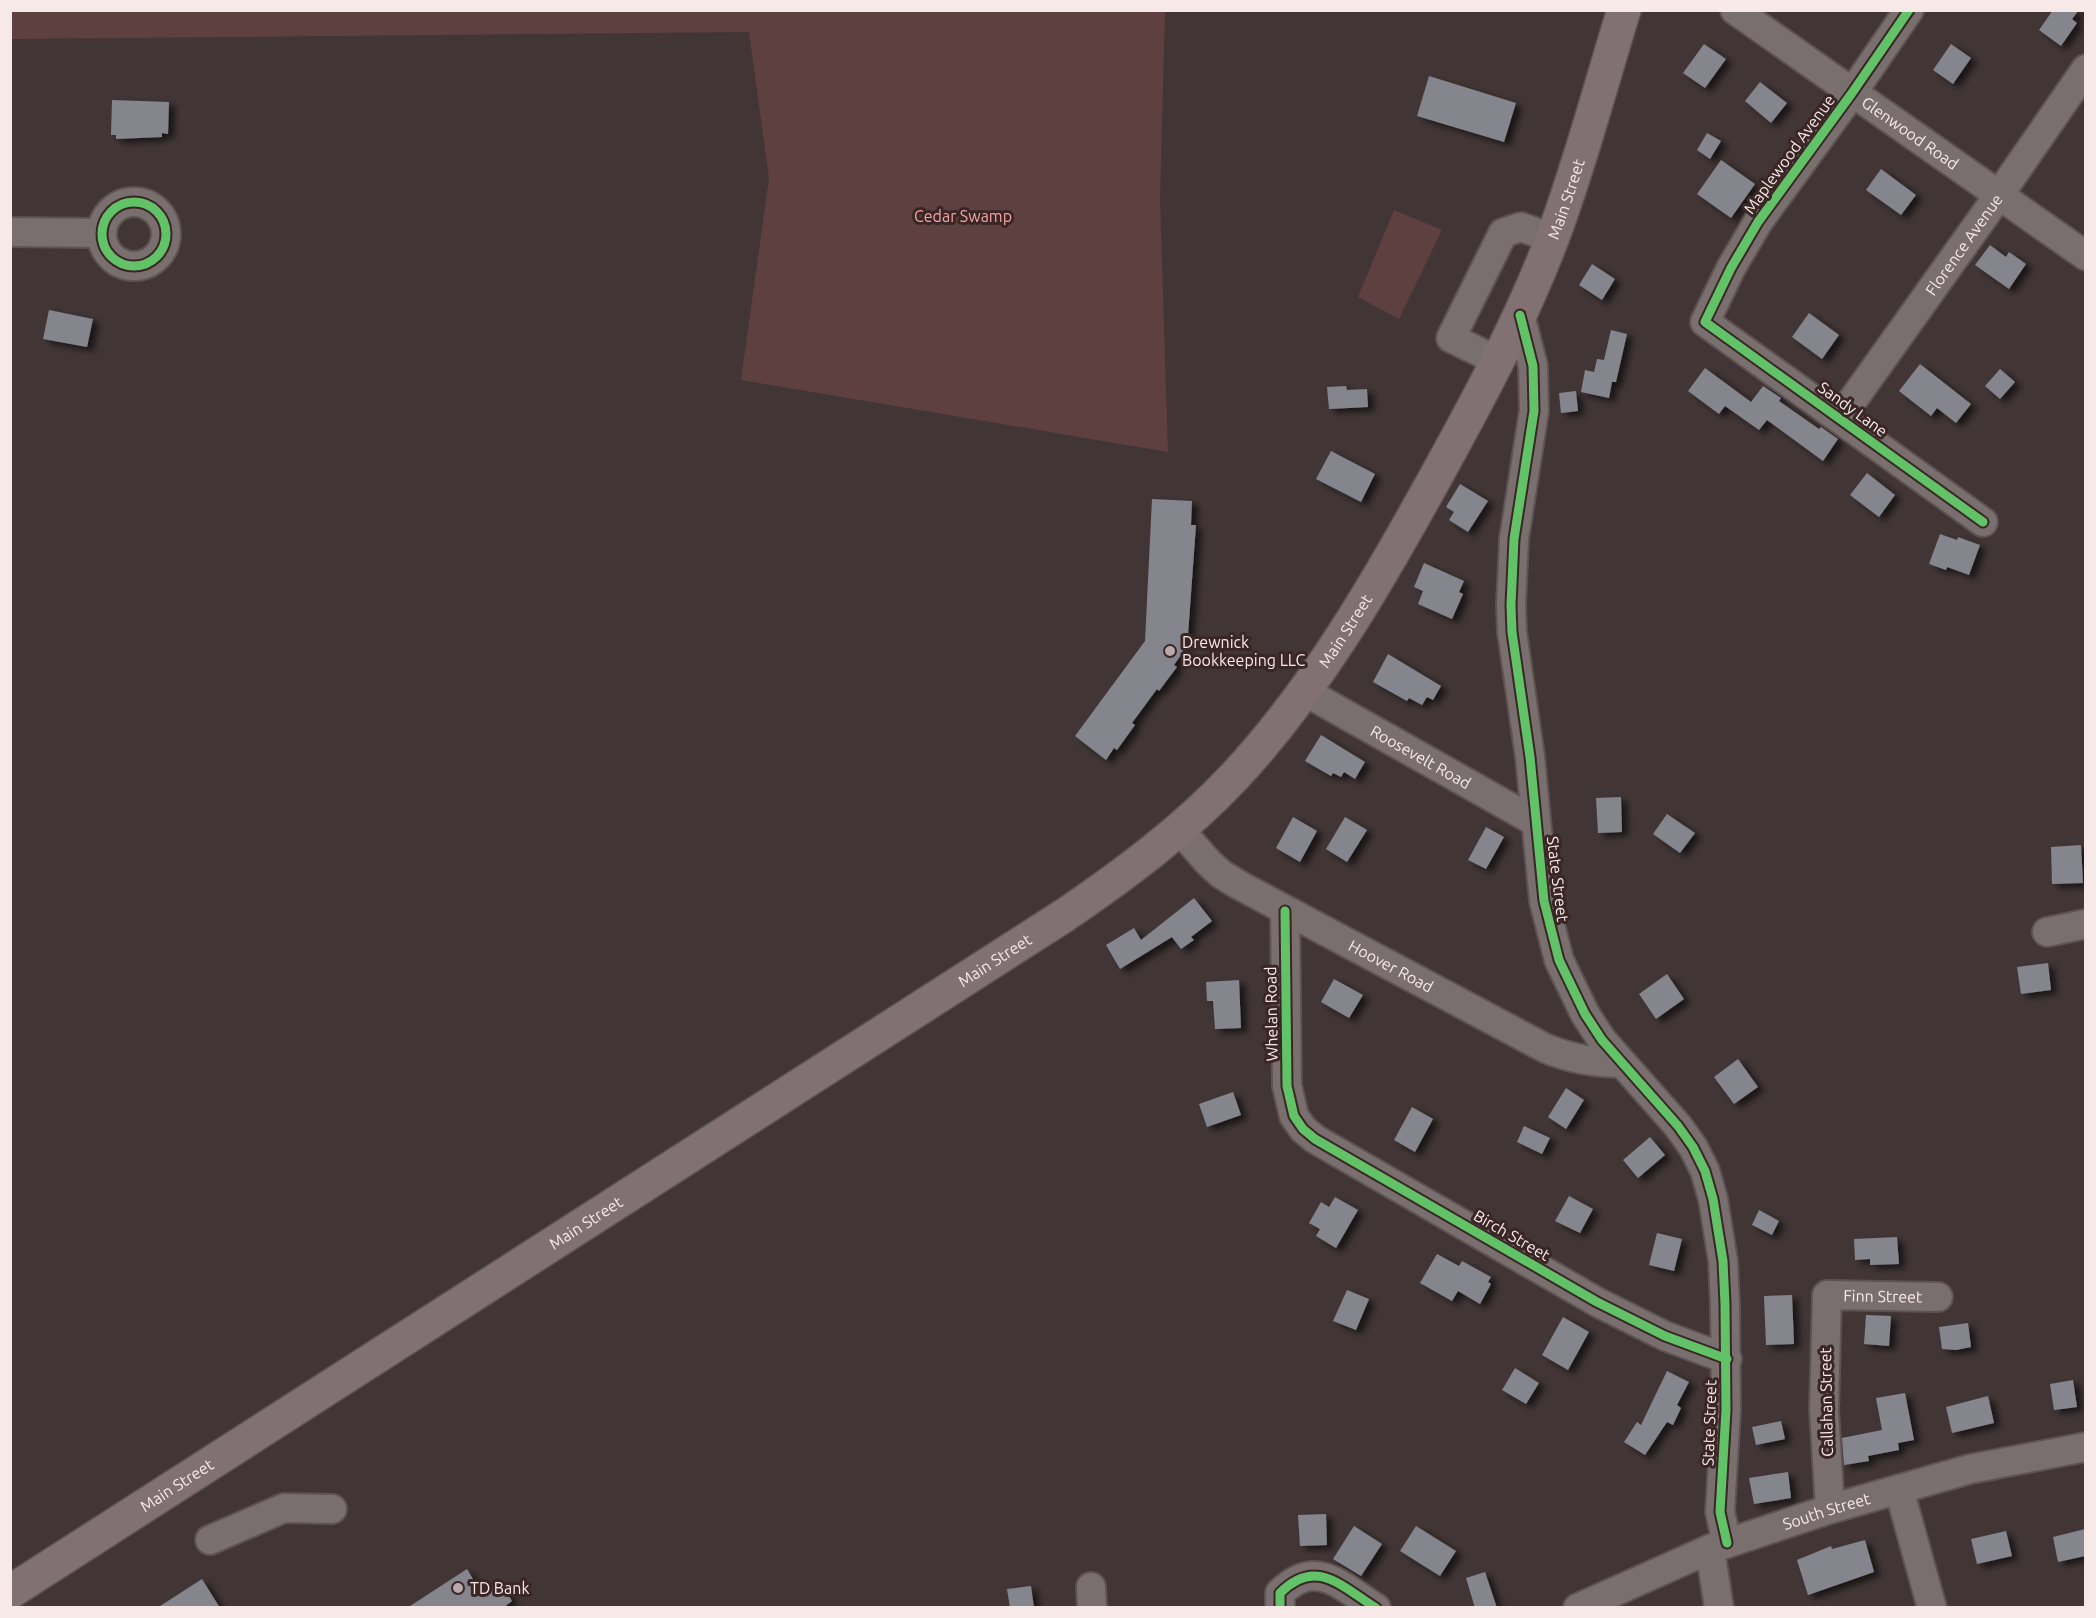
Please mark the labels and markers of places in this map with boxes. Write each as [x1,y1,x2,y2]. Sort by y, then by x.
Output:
place label: Drewnick Bookkeeping LLC [1182,633,1305,669]
marker: Drewnick Bookkeeping LLC [1163,644,1177,658]
place label: TD Bank [470,1579,529,1597]
marker: TD Bank [451,1581,465,1595]

